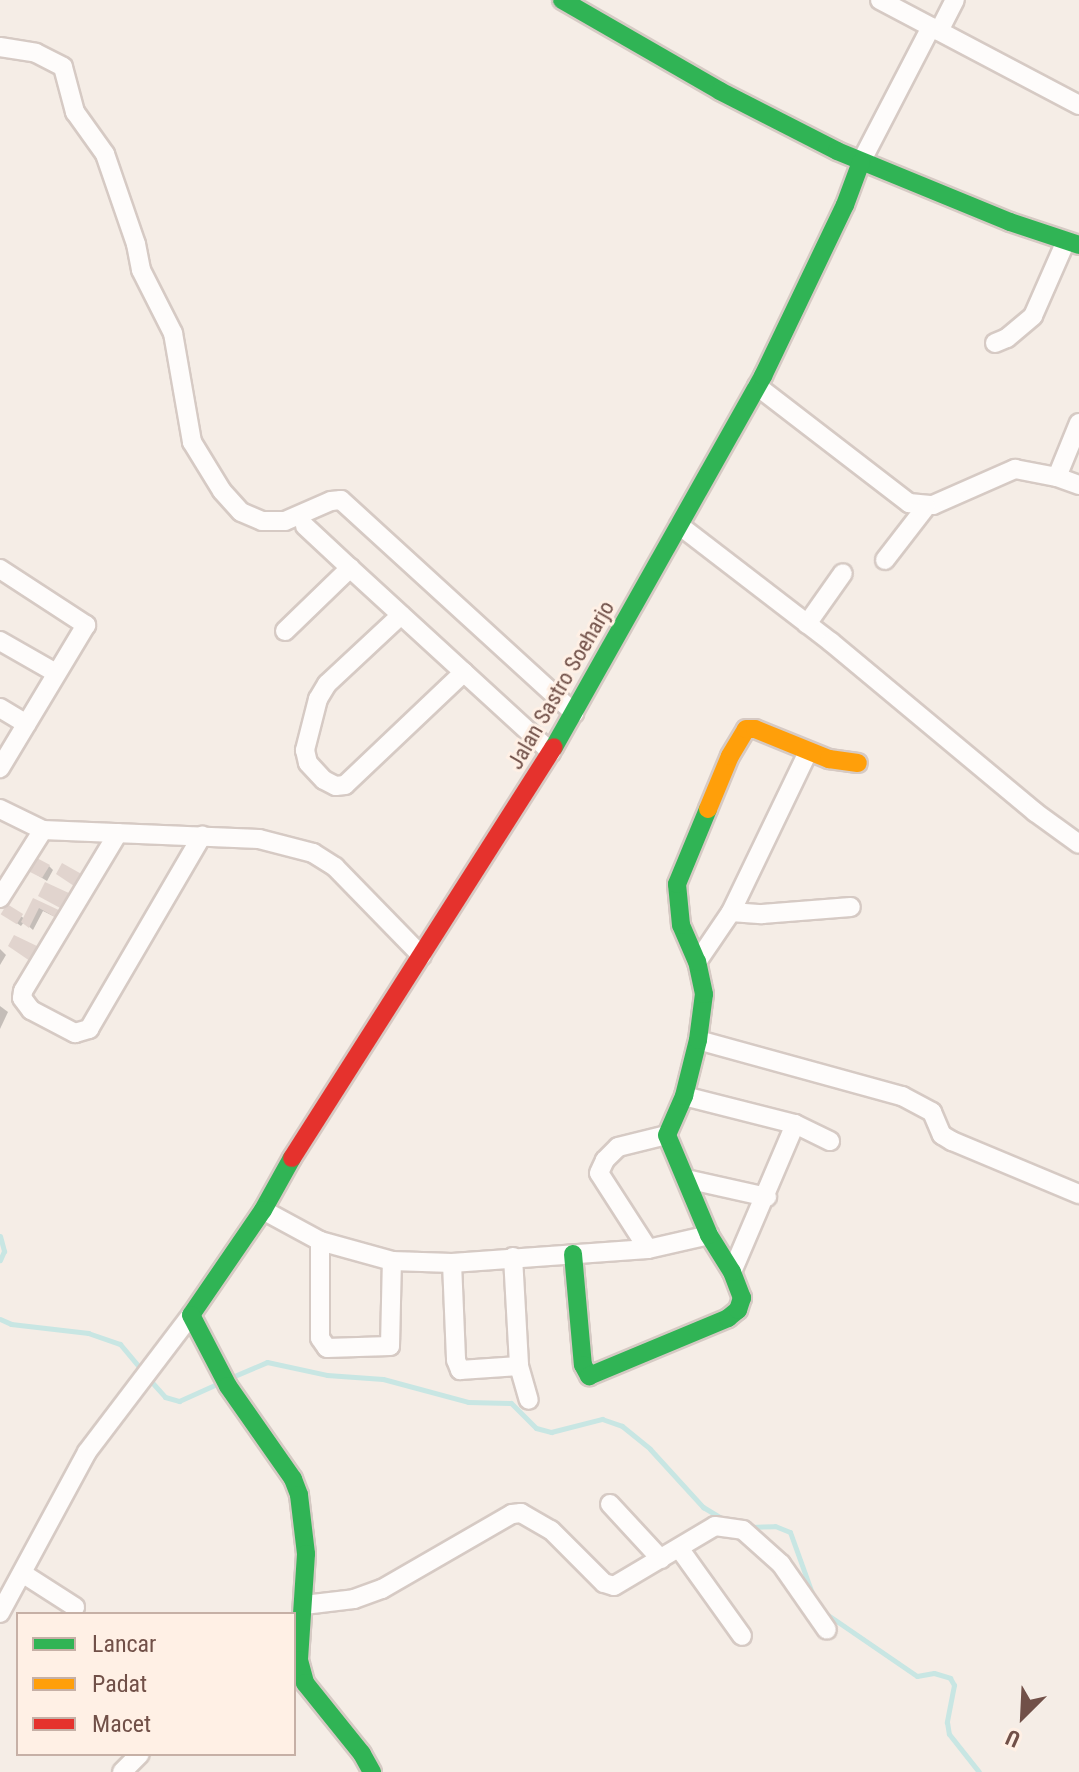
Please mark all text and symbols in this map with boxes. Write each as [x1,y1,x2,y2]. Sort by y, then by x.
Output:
street label: Jalan Sastro Soeharjo [502,596,620,774]
legend [16,1612,296,1756]
text: Lancar [92,1630,156,1658]
text: Padat [92,1670,147,1698]
north arrow [983,1676,1063,1756]
text: Macet [92,1710,151,1738]
text: U [1002,1724,1024,1752]

